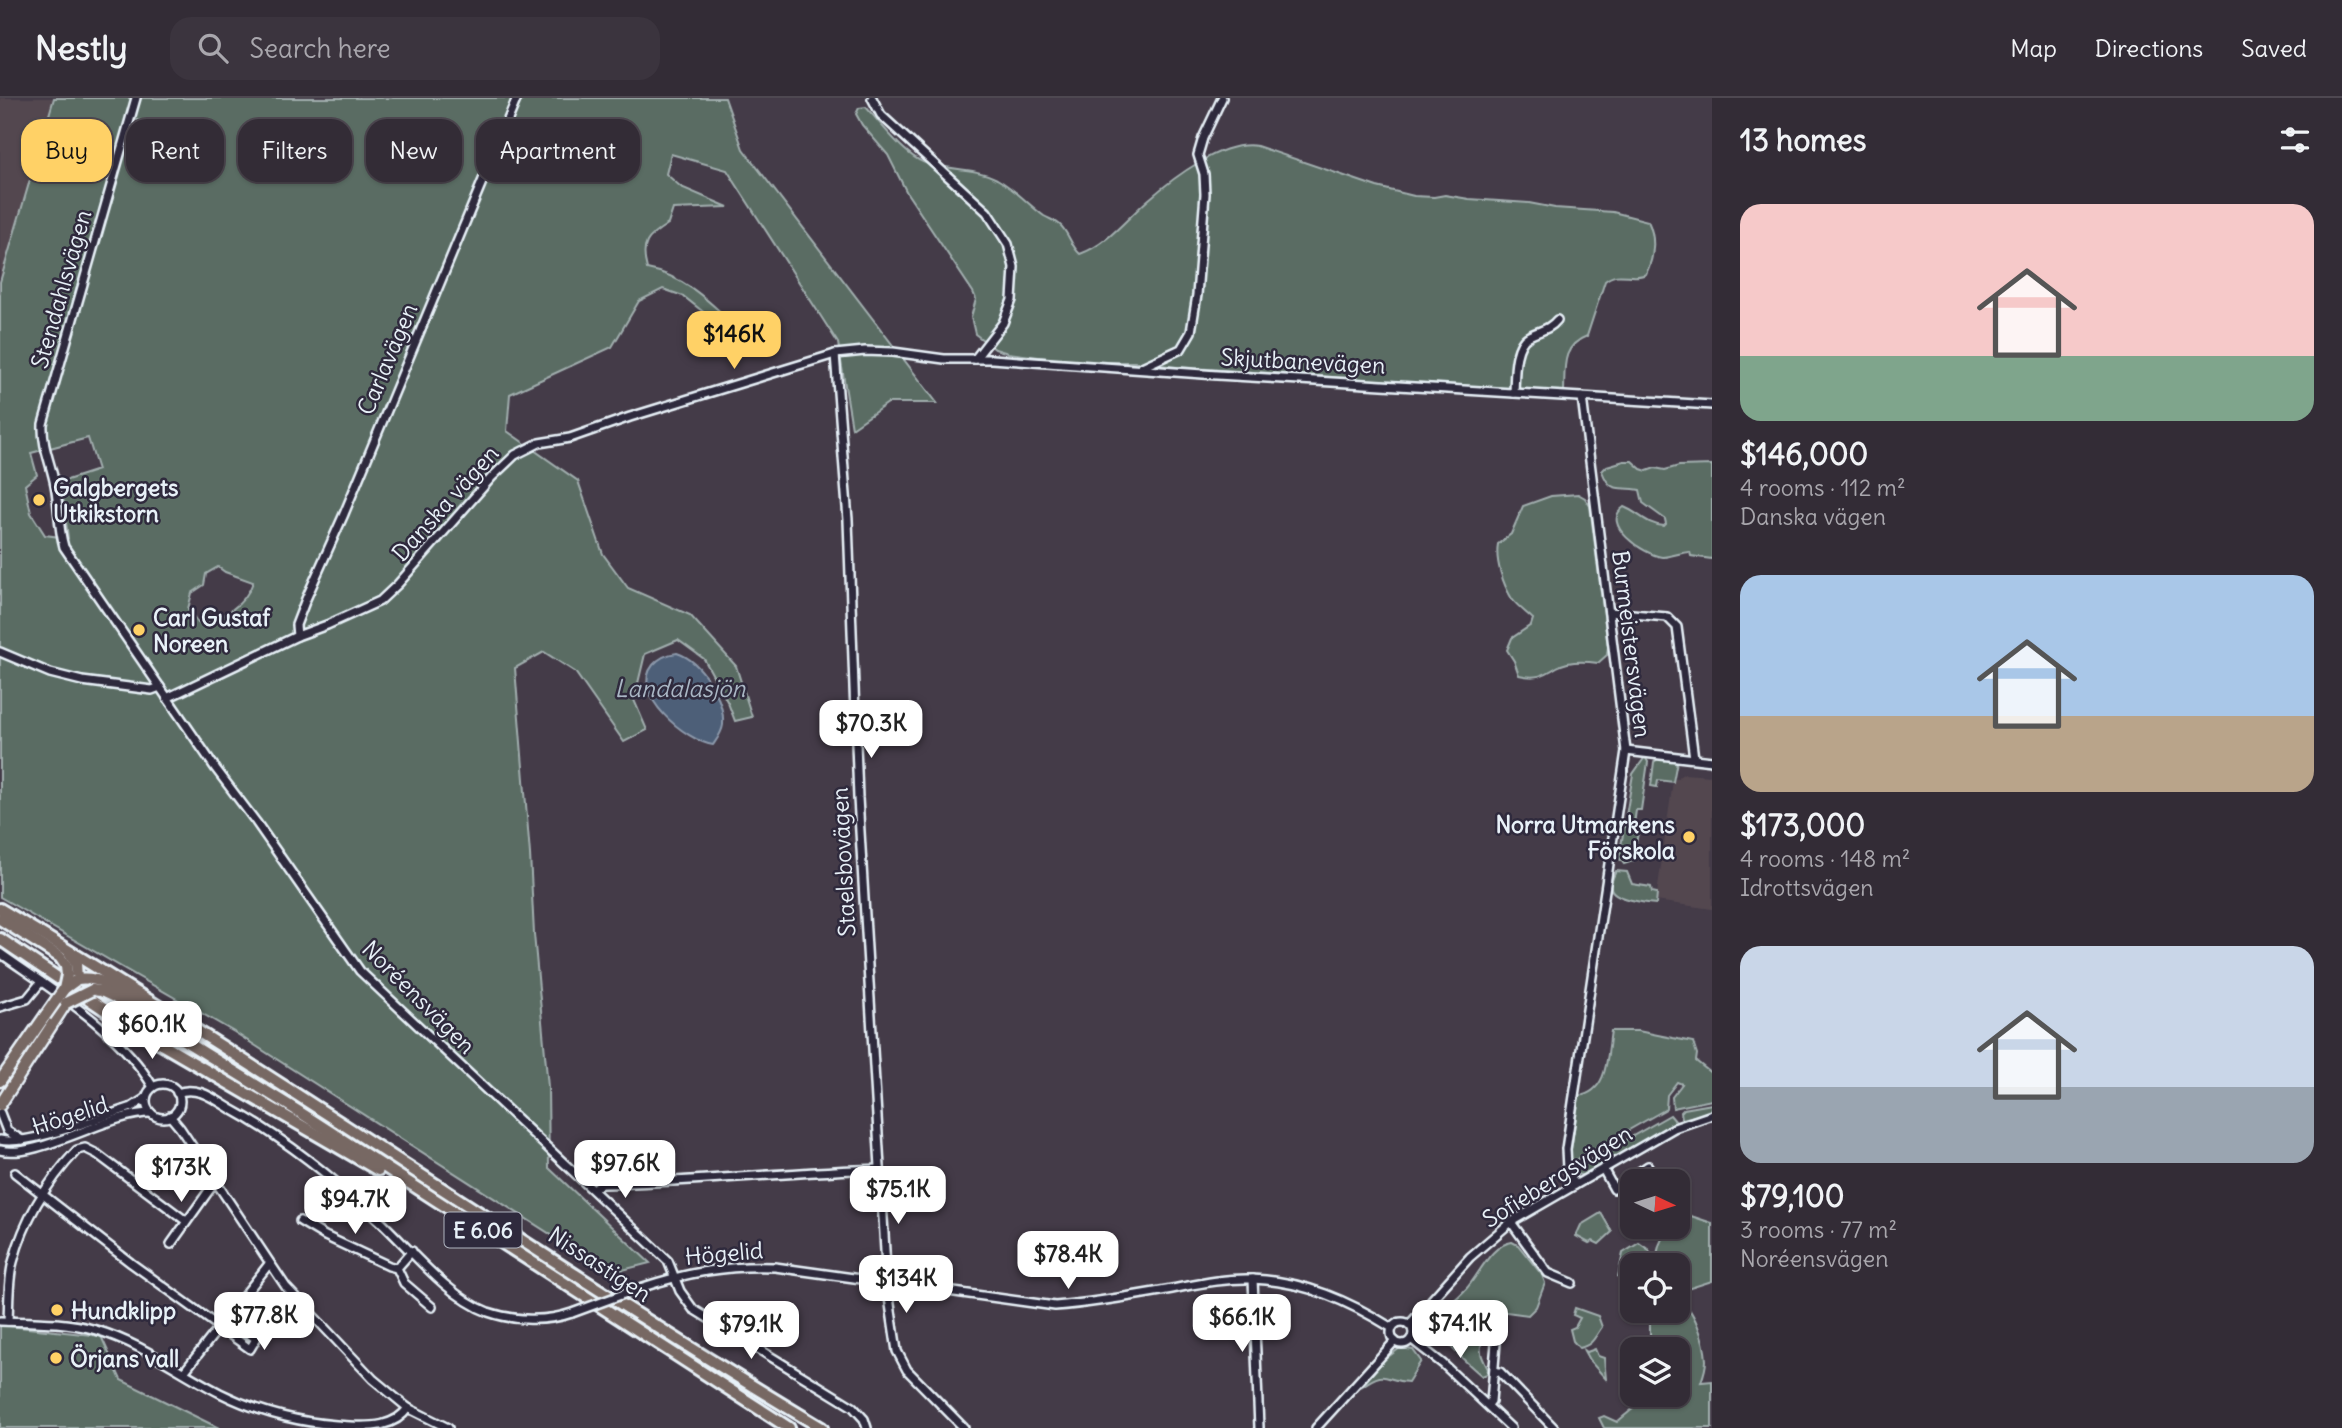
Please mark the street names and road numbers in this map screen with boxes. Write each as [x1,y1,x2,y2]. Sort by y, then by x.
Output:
street label: Stendahlsvägen [24,206,98,372]
street label: Carlavägen [351,299,423,419]
street label: Skjutbanevägen [1220,342,1386,380]
street label: Danska vägen [385,439,505,567]
street label: Burmeistersvägen [1606,549,1658,739]
street label: Staelsbovägen [825,787,861,937]
street label: Noréensvägen [356,934,482,1060]
street label: Högelid [28,1089,112,1141]
street label: Sofiebergsvägen [1477,1118,1637,1234]
road number: E 6.06 [444,1212,522,1248]
street label: Nissastigen [543,1220,657,1308]
street label: Högelid [684,1235,764,1271]

